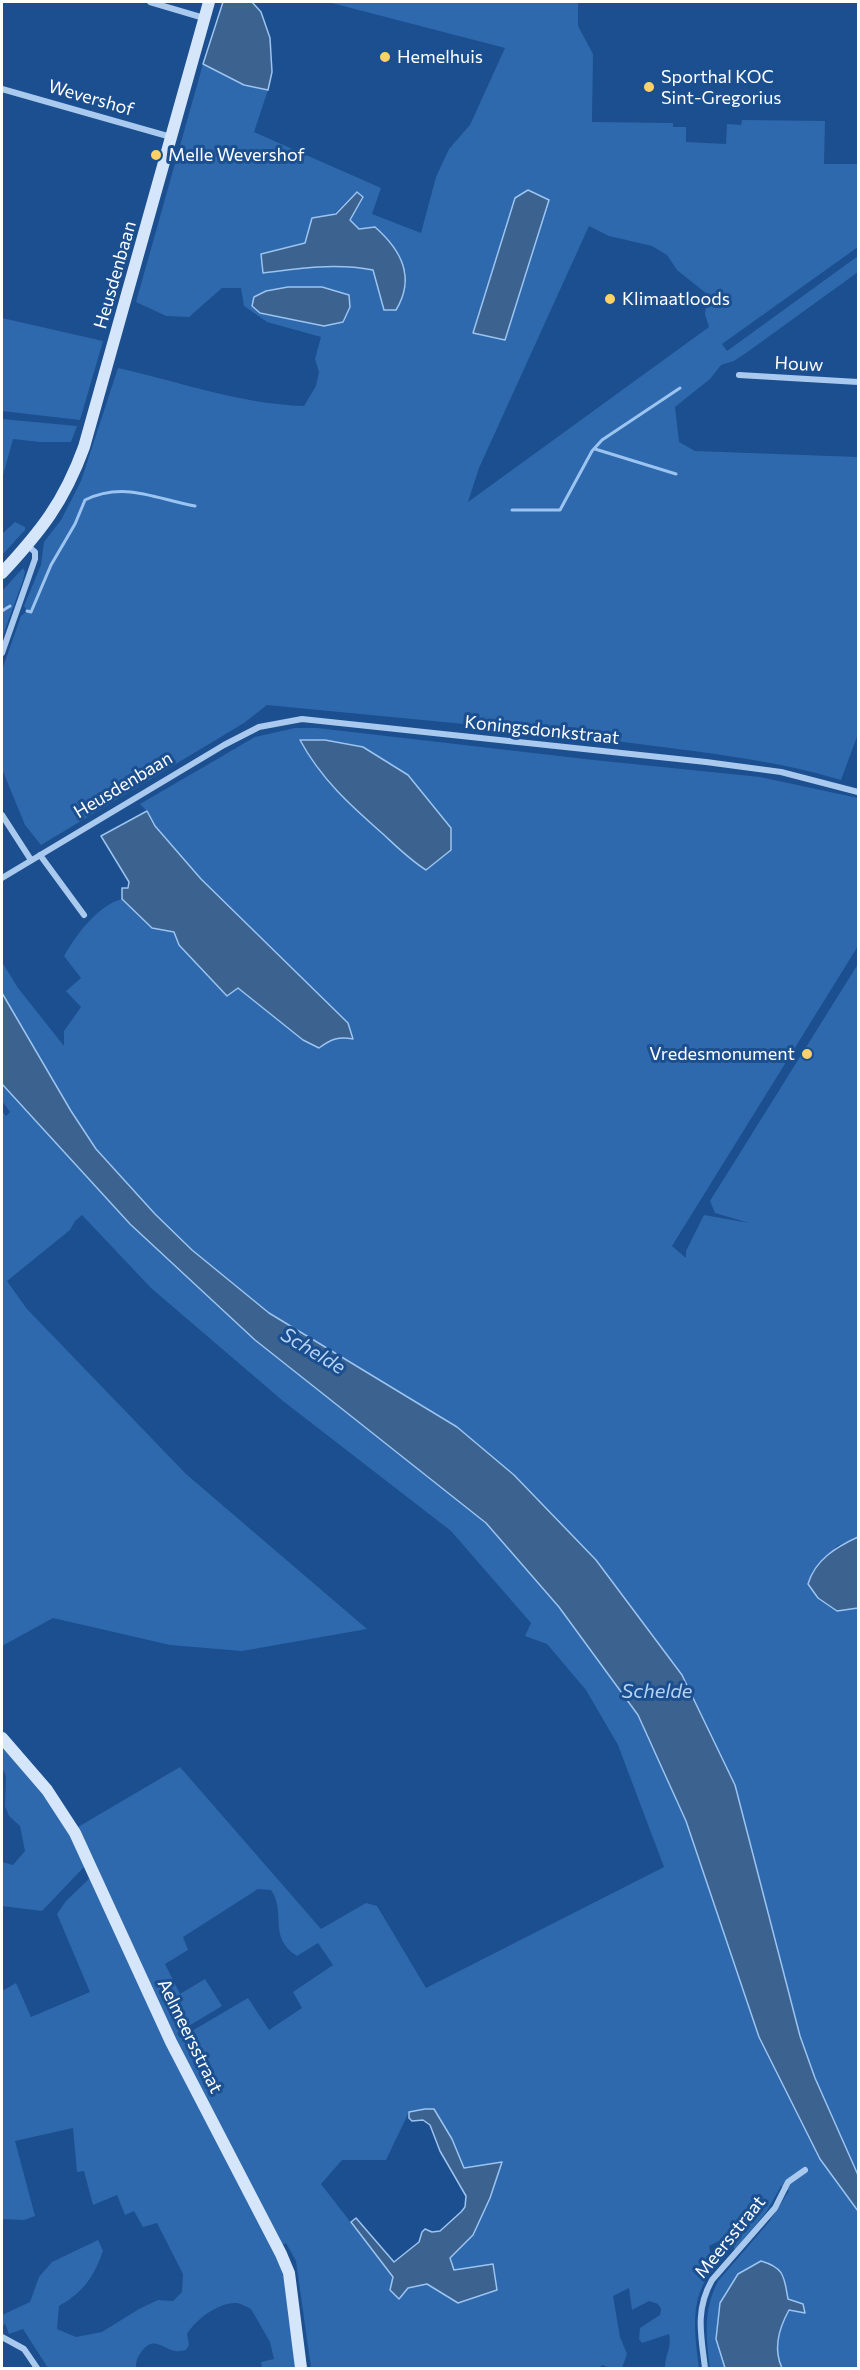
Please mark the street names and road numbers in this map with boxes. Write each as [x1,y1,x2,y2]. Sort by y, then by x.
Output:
street label: Wevershof [46,76,136,120]
street label: Heusdenbaan [89,219,141,331]
street label: Houw [774,352,824,376]
street label: Koningsdonkstraat [464,711,620,749]
street label: Heusdenbaan [70,747,176,823]
street label: Aelmeersstraat [153,1975,227,2097]
street label: Meersstraat [690,2191,770,2283]

